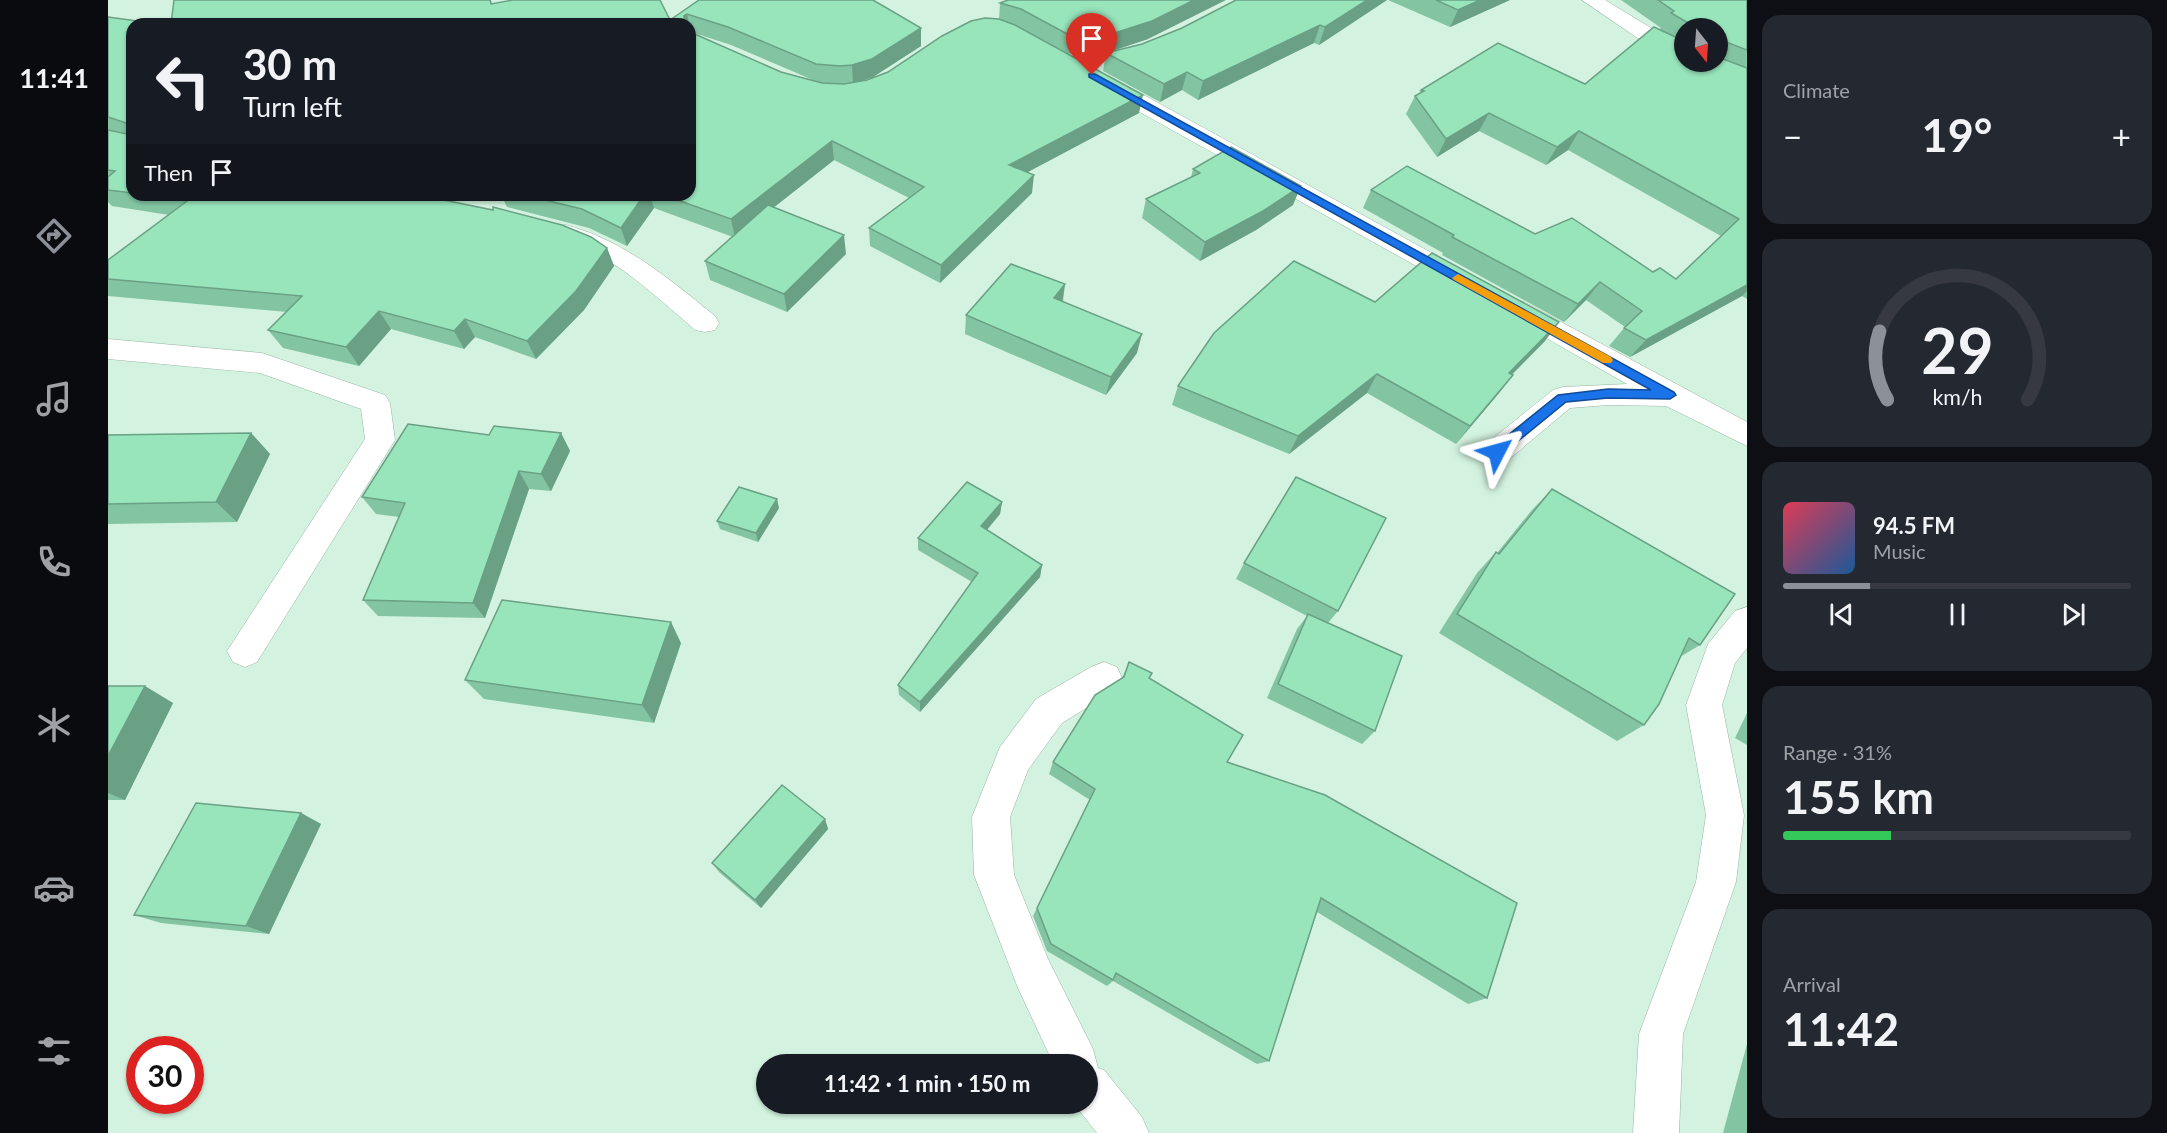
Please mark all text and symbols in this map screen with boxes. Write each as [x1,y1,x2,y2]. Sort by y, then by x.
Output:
pin [1066,13,1117,75]
north arrow [1674,18,1728,72]
map controls [1674,18,1728,72]
icon: arrive [1075,22,1108,55]
text: 30 m [243,39,337,89]
icon: left [144,42,222,120]
text: 11:41 [19,61,89,94]
text: Climate [1783,78,1850,102]
text: Turn left [243,90,342,123]
text: 19° [1922,108,1992,162]
text: − [1783,116,1802,156]
text: + [2112,116,2131,156]
icon: arrive [205,156,238,189]
text: Then [144,159,193,186]
icon: directions [33,215,75,257]
text: 29 [1921,312,1993,387]
icon: music [33,378,75,420]
text: km/h [1932,384,1982,410]
position arrow [1465,420,1529,484]
text: 94.5 FM [1873,512,1955,539]
text: Music [1873,539,1926,563]
icon: phone [33,541,75,583]
icon: previous [1825,598,1858,631]
icon: pause [1941,598,1974,631]
icon: next [2057,598,2090,631]
icon: climate [33,704,75,746]
text: Range · 31% [1783,740,1892,764]
text: 155 km [1783,770,1934,824]
icon: car [33,867,75,909]
text: Arrival [1783,972,1841,996]
text: 11:42 [1783,1002,1899,1056]
icon: filters [33,1030,75,1072]
speed limit sign: 30 [126,1036,204,1114]
text: 11:42 · 1 min · 150 m [824,1070,1030,1097]

